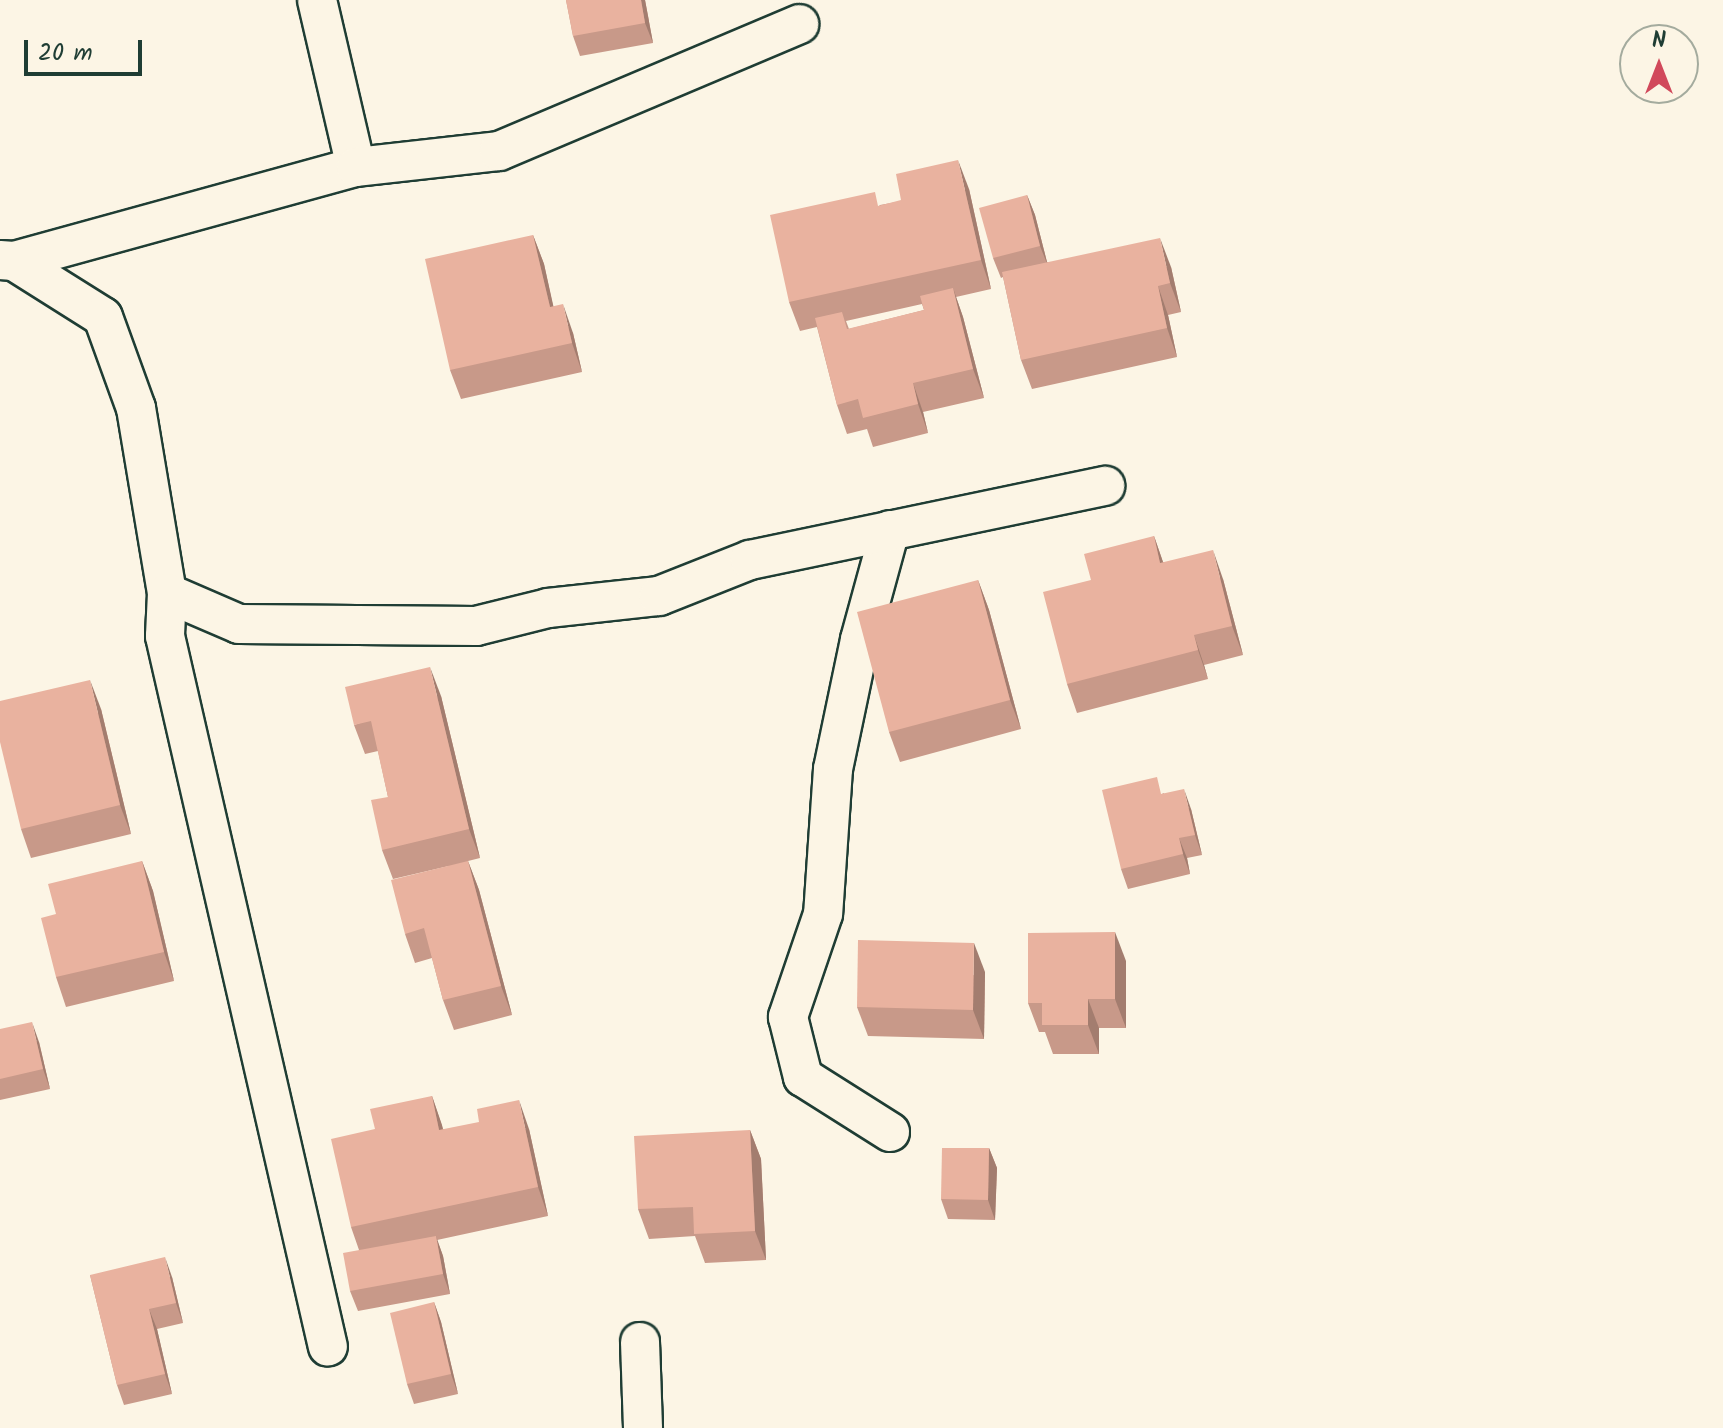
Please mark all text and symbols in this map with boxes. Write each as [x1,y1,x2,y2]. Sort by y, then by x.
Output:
scale bar [28,24,146,74]
north arrow [1619,24,1699,104]
text: N [1652,24,1666,59]
text: 20 m [38,34,93,73]

